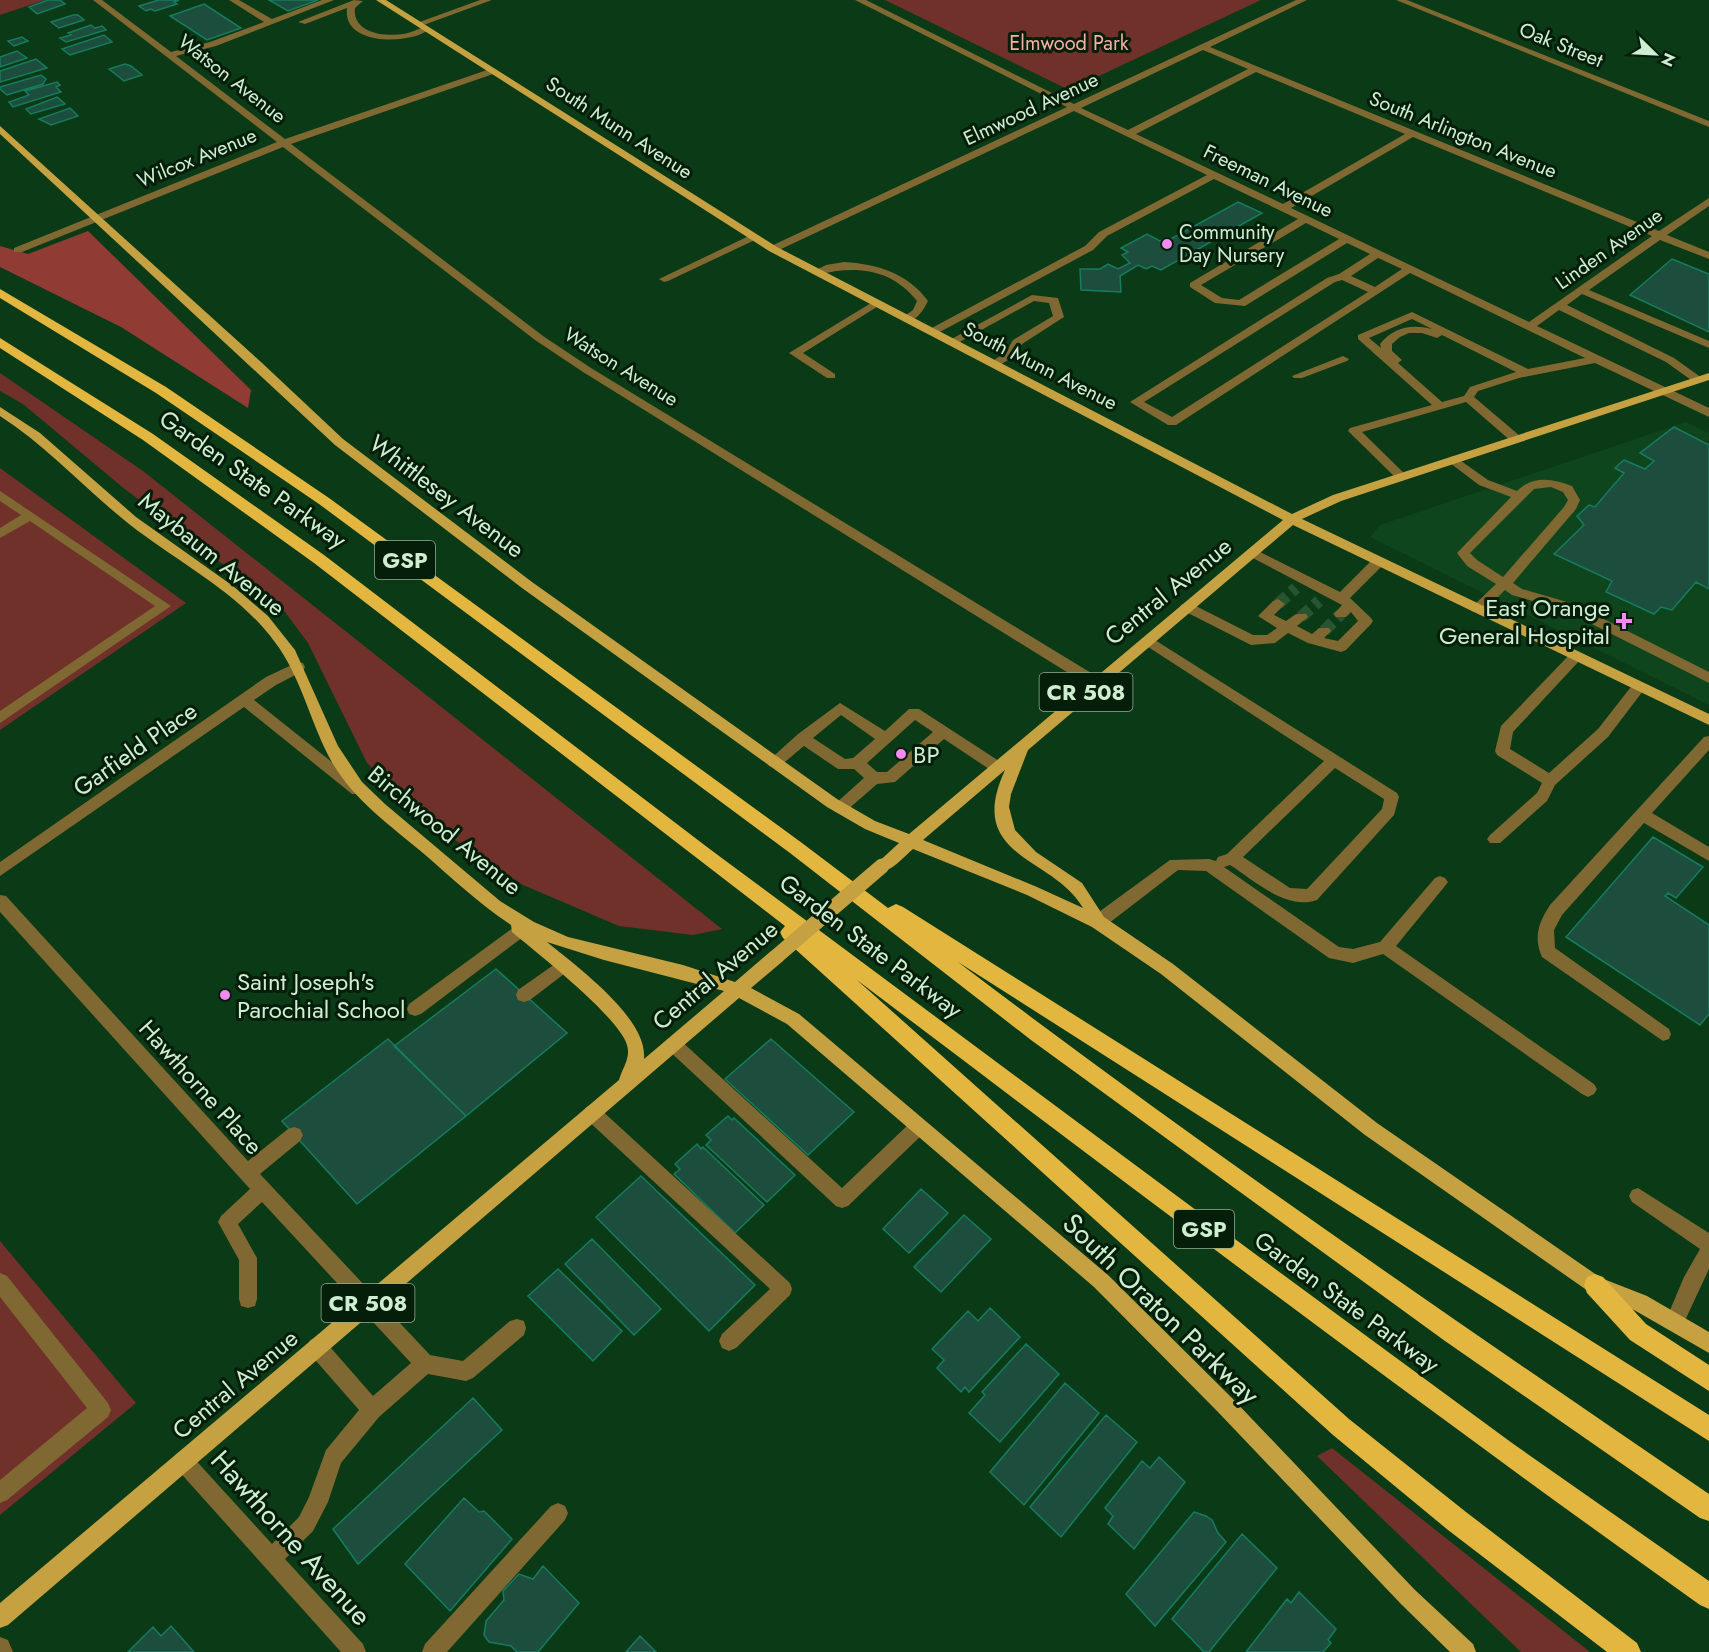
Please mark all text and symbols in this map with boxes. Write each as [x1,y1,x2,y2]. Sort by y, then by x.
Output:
street label: Oak Street [1515,15,1607,75]
north arrow [1625,24,1685,84]
street label: Watson Avenue [172,28,292,130]
park label: Elmwood Park [1009,29,1129,58]
text: N [1655,49,1681,70]
street label: Elmwood Avenue [959,65,1103,153]
street label: South Munn Avenue [540,70,698,186]
street label: South Arlington Avenue [1365,84,1561,186]
street label: Wilcox Avenue [133,121,261,195]
street label: Freeman Avenue [1198,137,1338,225]
street label: Linden Avenue [1549,201,1669,297]
place label: Community Day Nursery [1179,218,1285,270]
marker: Community Day Nursery [1160,237,1174,251]
street label: South Munn Avenue [958,315,1122,417]
street label: Watson Avenue [558,320,684,414]
street label: Garden State Parkway [152,401,354,557]
street label: Whittlesey Avenue [362,426,532,566]
street label: Maybaum Avenue [131,484,293,624]
street label: Central Avenue [1097,529,1239,653]
road number: GSP [375,541,435,579]
place label: East Orange General Hospital [1439,590,1610,653]
marker: East Orange General Hospital [1615,612,1633,630]
road number: CR 508 [1040,673,1132,711]
street label: Garfield Place [66,693,204,805]
place label: BP [913,737,940,772]
marker: BP [894,747,908,761]
street label: Birchwood Avenue [360,757,530,903]
street label: Garden State Parkway [772,865,970,1027]
street label: Central Avenue [645,912,785,1038]
place label: Saint Joseph's Parochial School [237,964,405,1027]
marker: Saint Joseph's Parochial School [218,988,232,1002]
street label: Hawthorne Place [131,1012,271,1162]
street label: South Oraton Parkway [1053,1204,1269,1415]
road number: GSP [1174,1210,1234,1248]
street label: Garden State Parkway [1247,1223,1447,1381]
road number: CR 508 [322,1284,415,1322]
street label: Central Avenue [165,1321,305,1447]
street label: Hawthorne Avenue [201,1441,381,1635]

